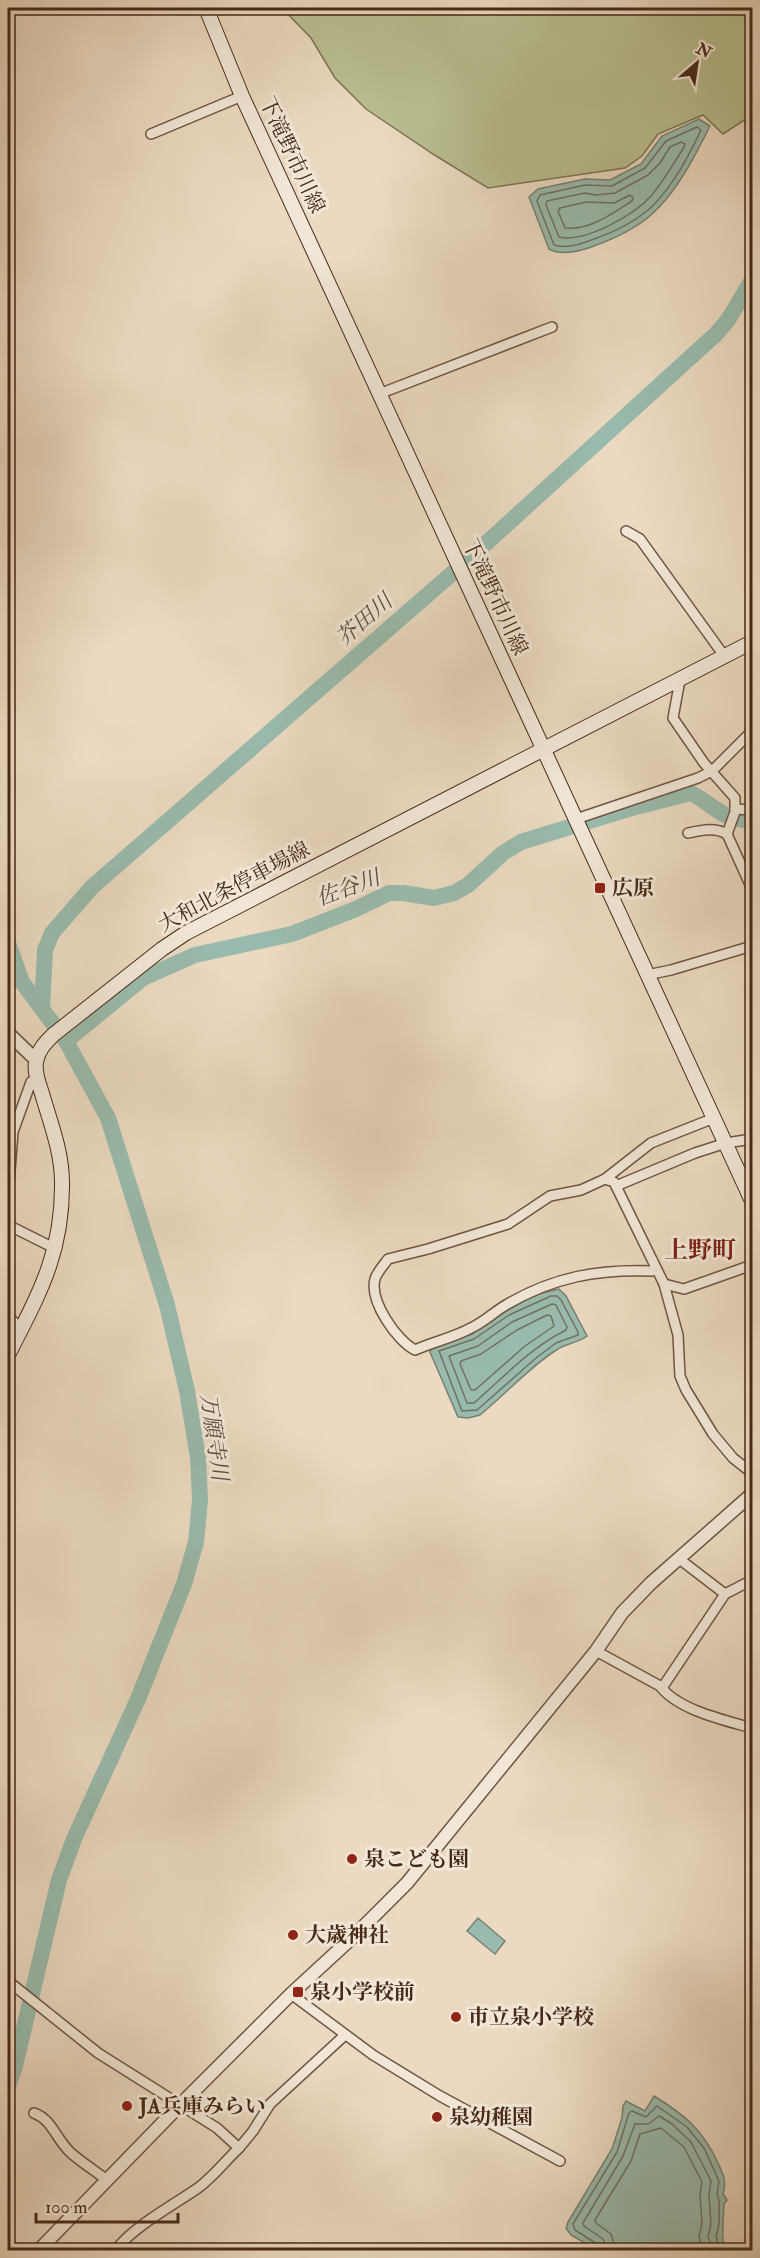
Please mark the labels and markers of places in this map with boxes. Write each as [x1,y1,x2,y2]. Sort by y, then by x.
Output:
place label: 広原 [612,875,654,902]
marker: 広原 [593,881,607,895]
place label: 泉こども園 [364,1846,469,1873]
marker: 泉こども園 [345,1852,359,1866]
place label: 大歳神社 [305,1922,389,1949]
marker: 大歳神社 [286,1928,300,1942]
place label: 泉小学校前 [310,1979,415,2006]
marker: 泉小学校前 [291,1985,305,1999]
place label: 市立泉小学校 [468,2004,594,2031]
marker: 市立泉小学校 [449,2010,463,2024]
place label: JA兵庫みらい [138,2093,266,2120]
marker: JA兵庫みらい [120,2099,134,2113]
place label: 泉幼稚園 [449,2104,533,2131]
marker: 泉幼稚園 [430,2110,444,2124]

